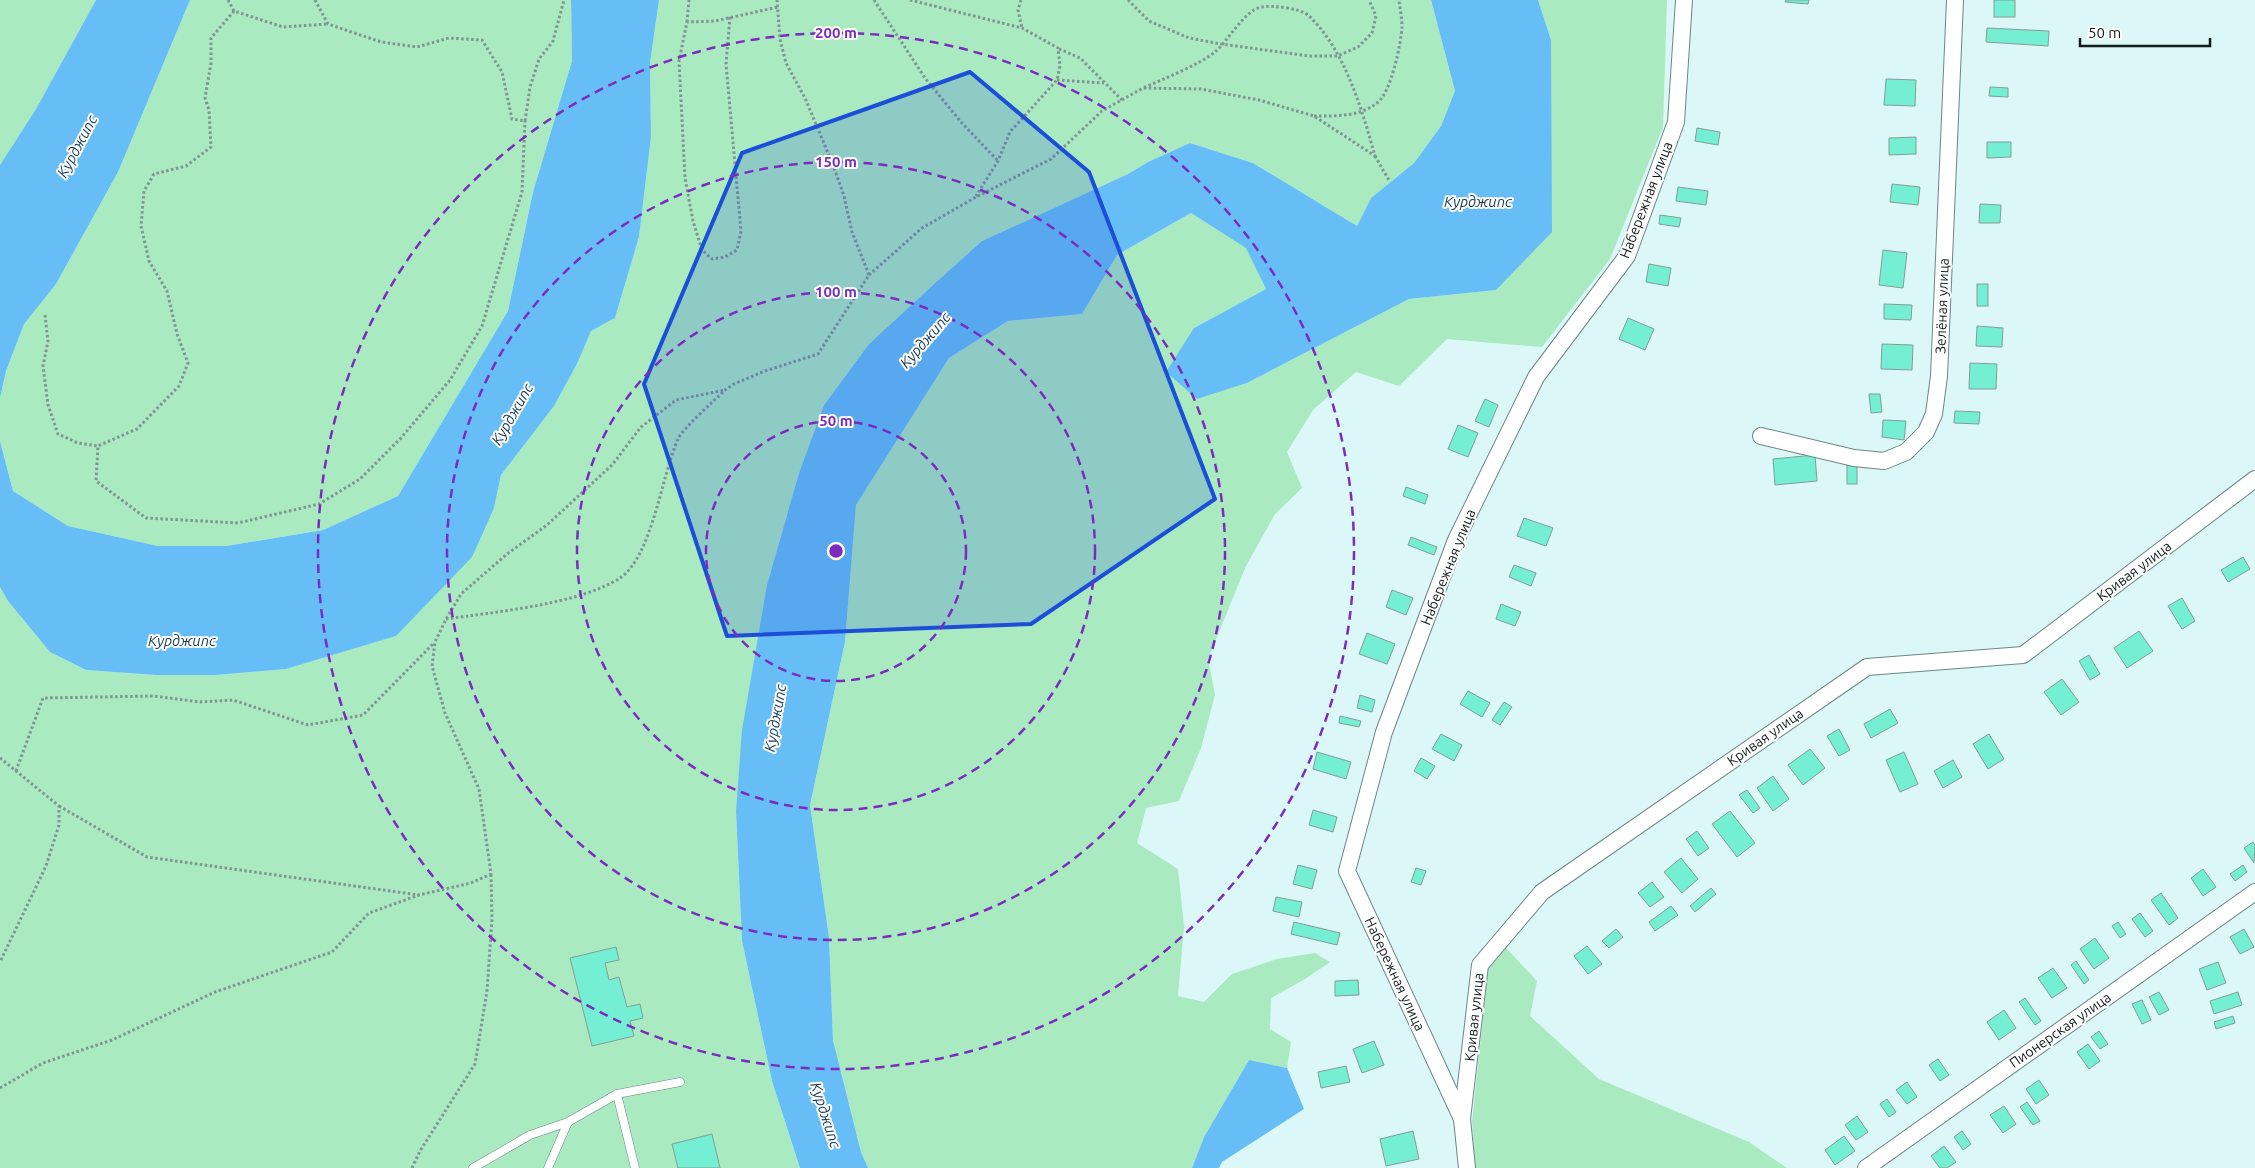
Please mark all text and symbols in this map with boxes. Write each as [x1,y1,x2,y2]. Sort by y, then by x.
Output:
scale bar [2080,15,2210,47]
text: 200 m [815,24,857,41]
text: 50 m [2088,24,2121,41]
water label: Курджипс [54,112,100,180]
street label: Набережная улица [1616,139,1676,261]
text: 150 m [815,153,857,170]
water label: Курджипс [1444,193,1512,210]
street label: Зелёная улица [1932,258,1952,354]
text: 100 m [815,283,857,300]
water label: Курджипс [896,309,954,371]
water label: Курджипс [488,380,536,448]
text: 50 m [819,412,853,429]
street label: Набережная улица [1417,507,1479,627]
street label: Кривая улица [2094,538,2174,604]
centre of rings [827,542,845,560]
water label: Курджипс [148,632,216,649]
water label: Курджипс [761,683,789,753]
street label: Кривая улица [1724,705,1806,769]
street label: Набережная улица [1362,915,1428,1033]
street label: Кривая улица [1461,972,1487,1062]
street label: Пионерская улица [2006,989,2114,1071]
water label: Курджипс [807,1080,845,1150]

